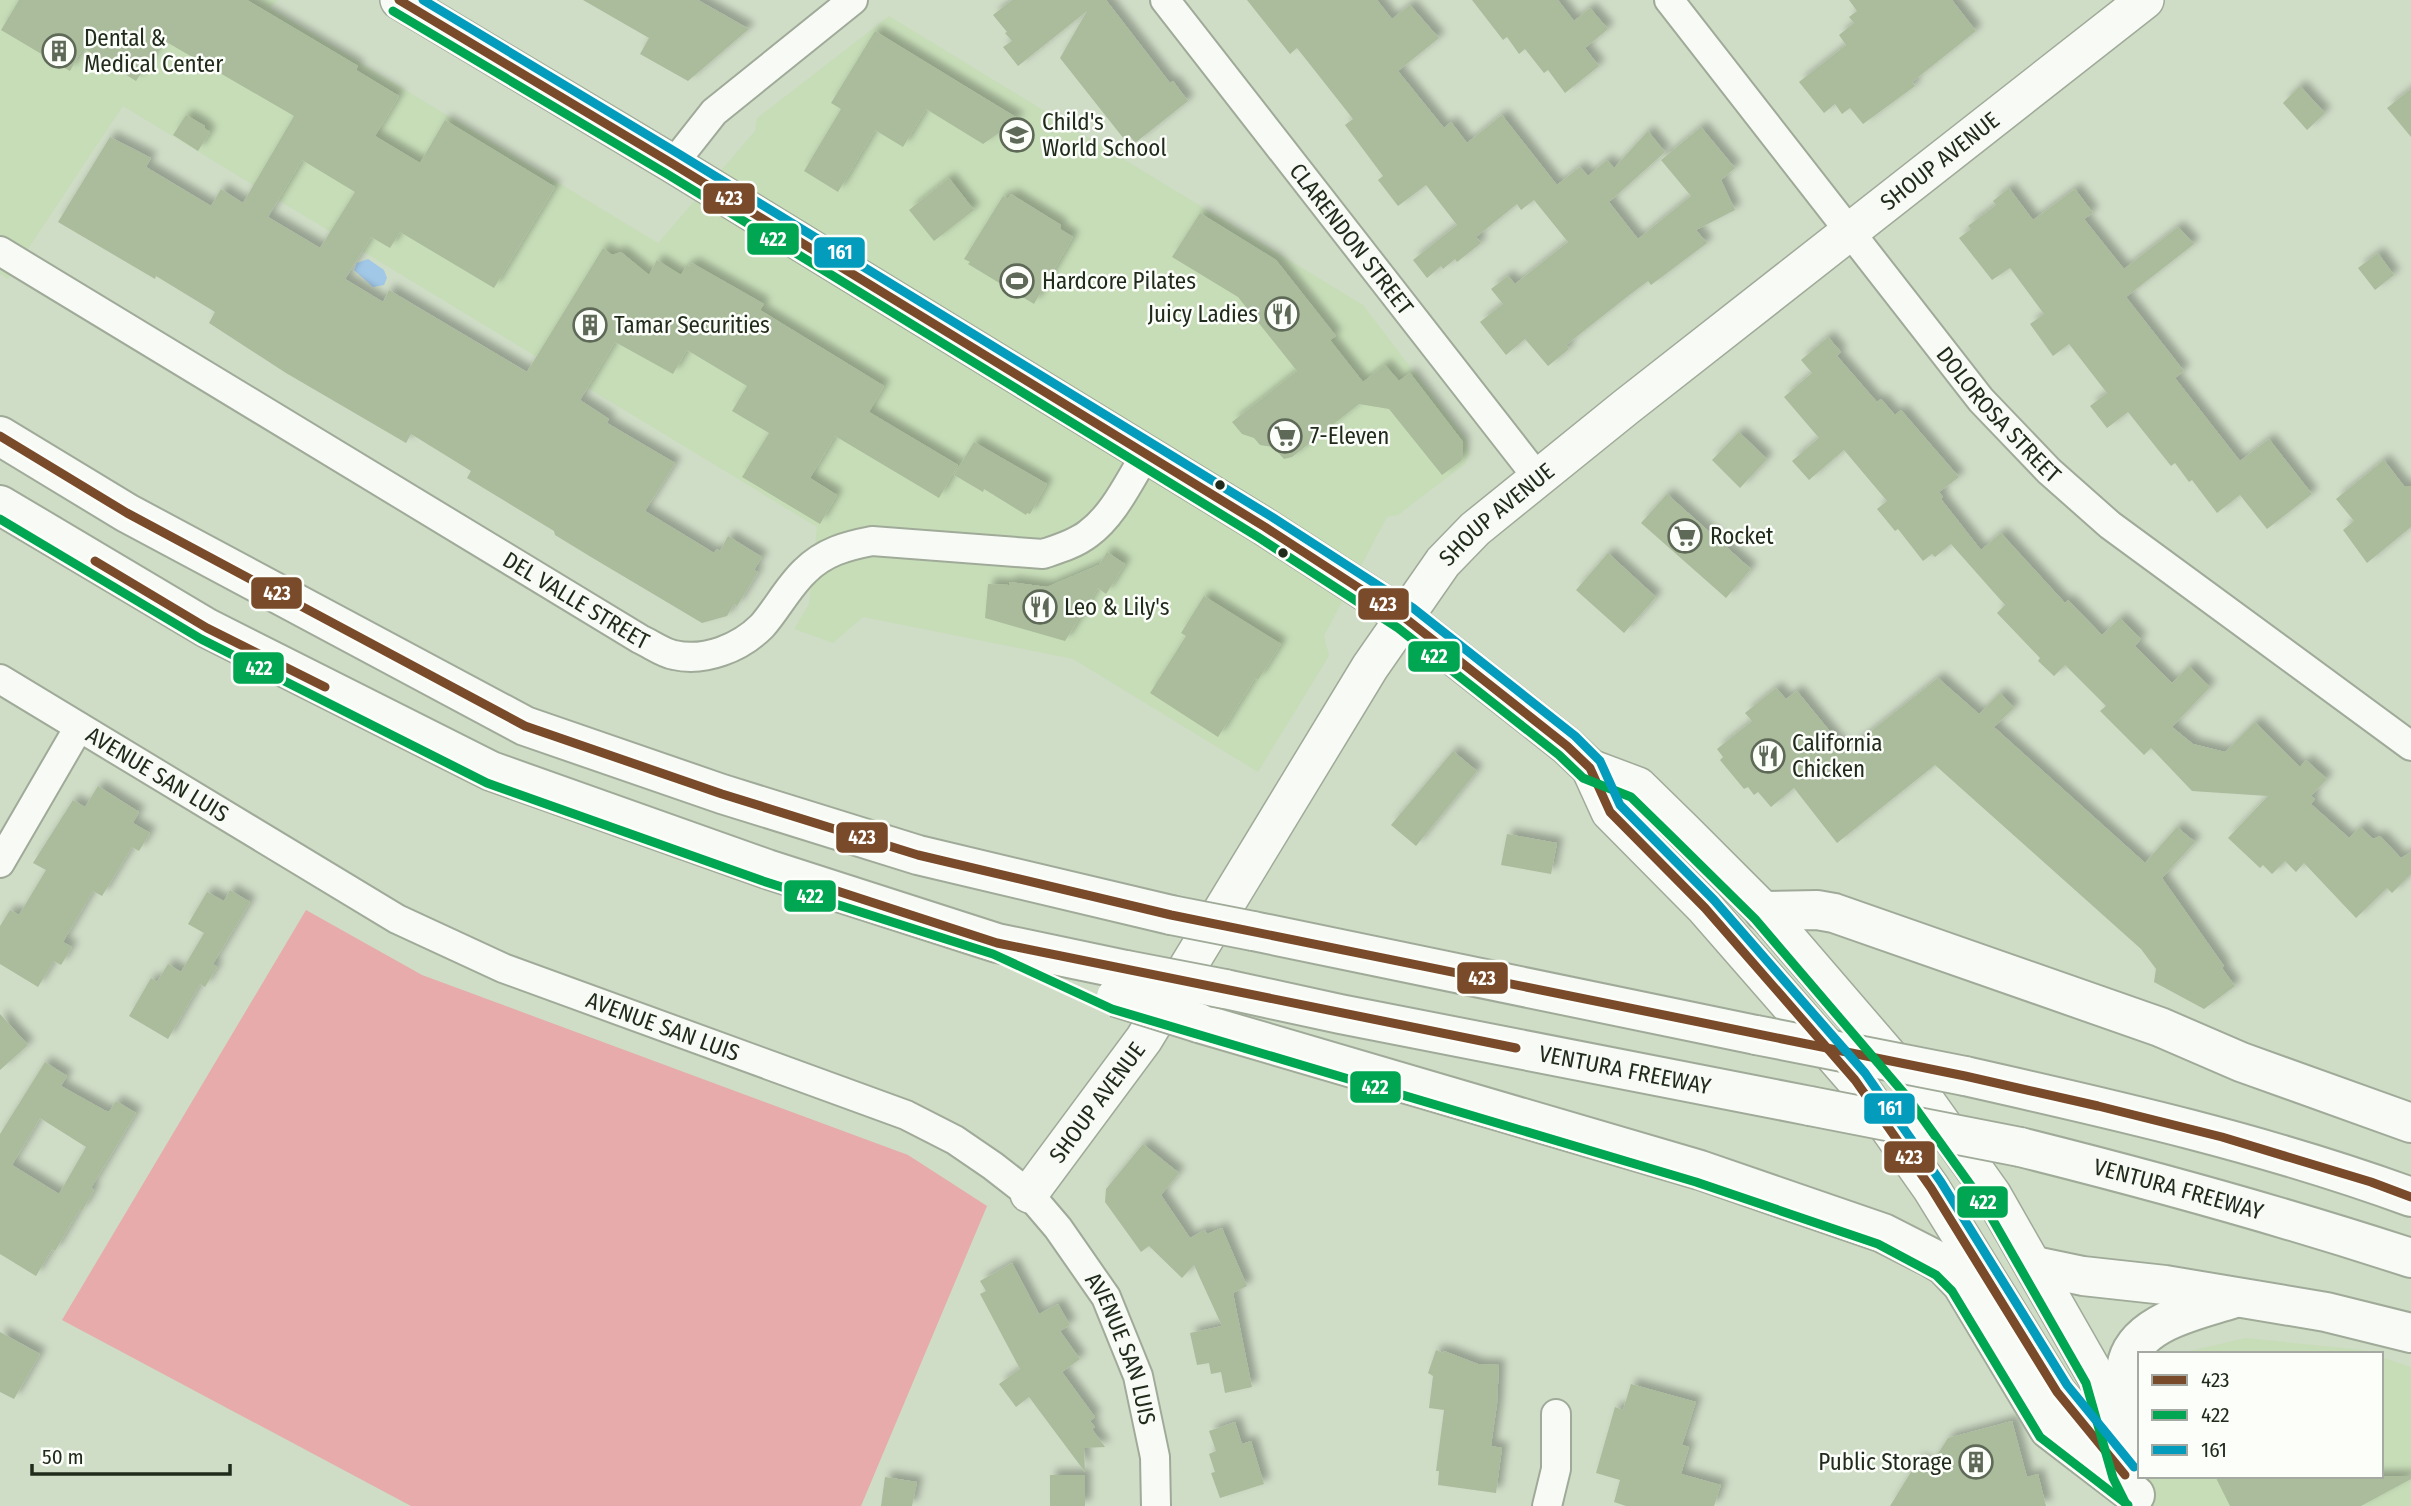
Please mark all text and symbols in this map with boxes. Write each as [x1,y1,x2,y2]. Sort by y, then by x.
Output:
place label: Dental & Medical Center [84,24,223,78]
building icon: Dental & Medical Center [40,32,78,70]
street label: SHOUP AVENUE [1875,106,2005,216]
place label: Child's World School [1042,108,1166,162]
school or university icon: Child's World School [998,116,1036,154]
street label: CLARENDON STREET [1283,157,1420,321]
line badge: 423 [702,182,756,215]
text: 423 [715,187,743,210]
line badge: 422 [746,222,800,256]
text: 422 [759,228,787,251]
line badge: 161 [813,236,866,269]
text: 161 [827,241,853,264]
sports icon: Hardcore Pilates [998,262,1036,300]
place label: Hardcore Pilates [1042,267,1196,295]
restaurant icon: Juicy Ladies [1263,295,1301,333]
place label: Juicy Ladies [1148,300,1258,328]
building icon: Tamar Securities [571,306,609,344]
place label: Tamar Securities [614,311,770,339]
street label: DOLOROSA STREET [1931,341,2067,489]
supermarket icon: 7-Eleven [1266,417,1304,455]
place label: 7-Eleven [1310,422,1389,450]
street label: SHOUP AVENUE [1433,457,1560,572]
unlabelled marker [1213,478,1227,492]
supermarket icon: Rocket [1666,517,1704,555]
place label: Rocket [1710,522,1774,550]
street label: DEL VALLE STREET [498,545,654,655]
unlabelled marker [1276,546,1290,560]
line badge: 423 [250,576,303,610]
text: 423 [263,582,291,605]
line badge: 423 [1357,587,1410,621]
restaurant icon: Leo & Lily's [1021,588,1059,626]
place label: Leo & Lily's [1064,593,1170,621]
text: 423 [1369,593,1397,616]
line badge: 422 [1407,640,1461,673]
text: 422 [1420,645,1448,668]
line badge: 422 [232,651,285,685]
text: 422 [245,657,273,680]
street label: AVENUE SAN LUIS [81,720,234,828]
place label: California Chicken [1792,729,1882,783]
restaurant icon: California Chicken [1749,737,1787,775]
line badge: 423 [835,821,889,854]
text: 423 [848,826,876,849]
line badge: 422 [783,879,837,913]
text: 422 [796,885,824,908]
line badge: 423 [1456,961,1509,995]
text: 423 [1468,967,1496,990]
street label: AVENUE SAN LUIS [582,986,744,1067]
street label: SHOUP AVENUE [1043,1037,1151,1168]
street label: VENTURA FREEWAY [1537,1039,1714,1100]
line badge: 422 [1349,1070,1402,1104]
text: 422 [1361,1076,1389,1099]
line badge: 161 [1863,1092,1916,1125]
text: 161 [1877,1097,1903,1120]
line badge: 423 [1883,1140,1936,1174]
text: 423 [1895,1146,1923,1169]
street label: VENTURA FREEWAY [2091,1152,2267,1226]
line badge: 422 [1956,1185,2009,1219]
text: 422 [1969,1191,1997,1214]
street label: AVENUE SAN LUIS [1079,1267,1162,1427]
legend [2138,1352,2383,1478]
text: 423 [2201,1367,2230,1393]
text: 422 [2201,1402,2229,1428]
scale bar [32,1432,229,1476]
text: 161 [2201,1437,2227,1463]
building icon: Public Storage [1957,1443,1995,1481]
text: 50 m [42,1444,84,1470]
place label: Public Storage [1818,1448,1952,1476]

